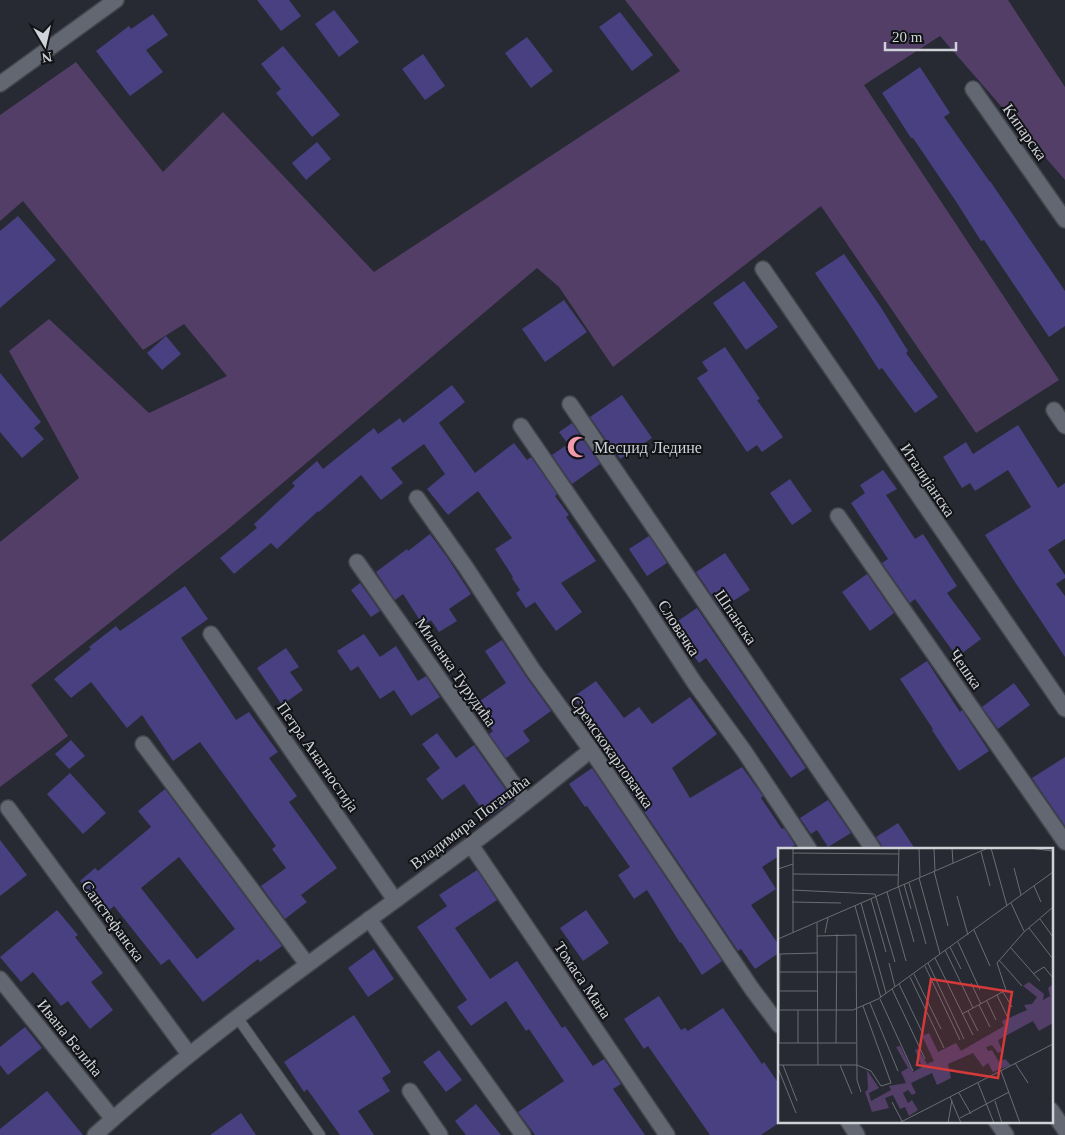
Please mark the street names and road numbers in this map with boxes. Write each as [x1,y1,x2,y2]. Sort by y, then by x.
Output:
street label: Кипарска [999,101,1051,164]
street label: Италијанска [897,440,959,520]
street label: Шпанска [712,587,760,647]
street label: Словачка [655,597,703,659]
street label: Миленка Турудића [411,614,500,730]
street label: Чешка [946,646,986,692]
street label: Сремскокарловачка [566,693,657,812]
street label: Петра Анагностија [273,699,362,816]
street label: Владимира Погачића [407,772,533,873]
street label: Санстефанска [77,877,148,965]
street label: Томаса Мана [551,938,615,1022]
street label: Ивана Белића [34,996,106,1080]

